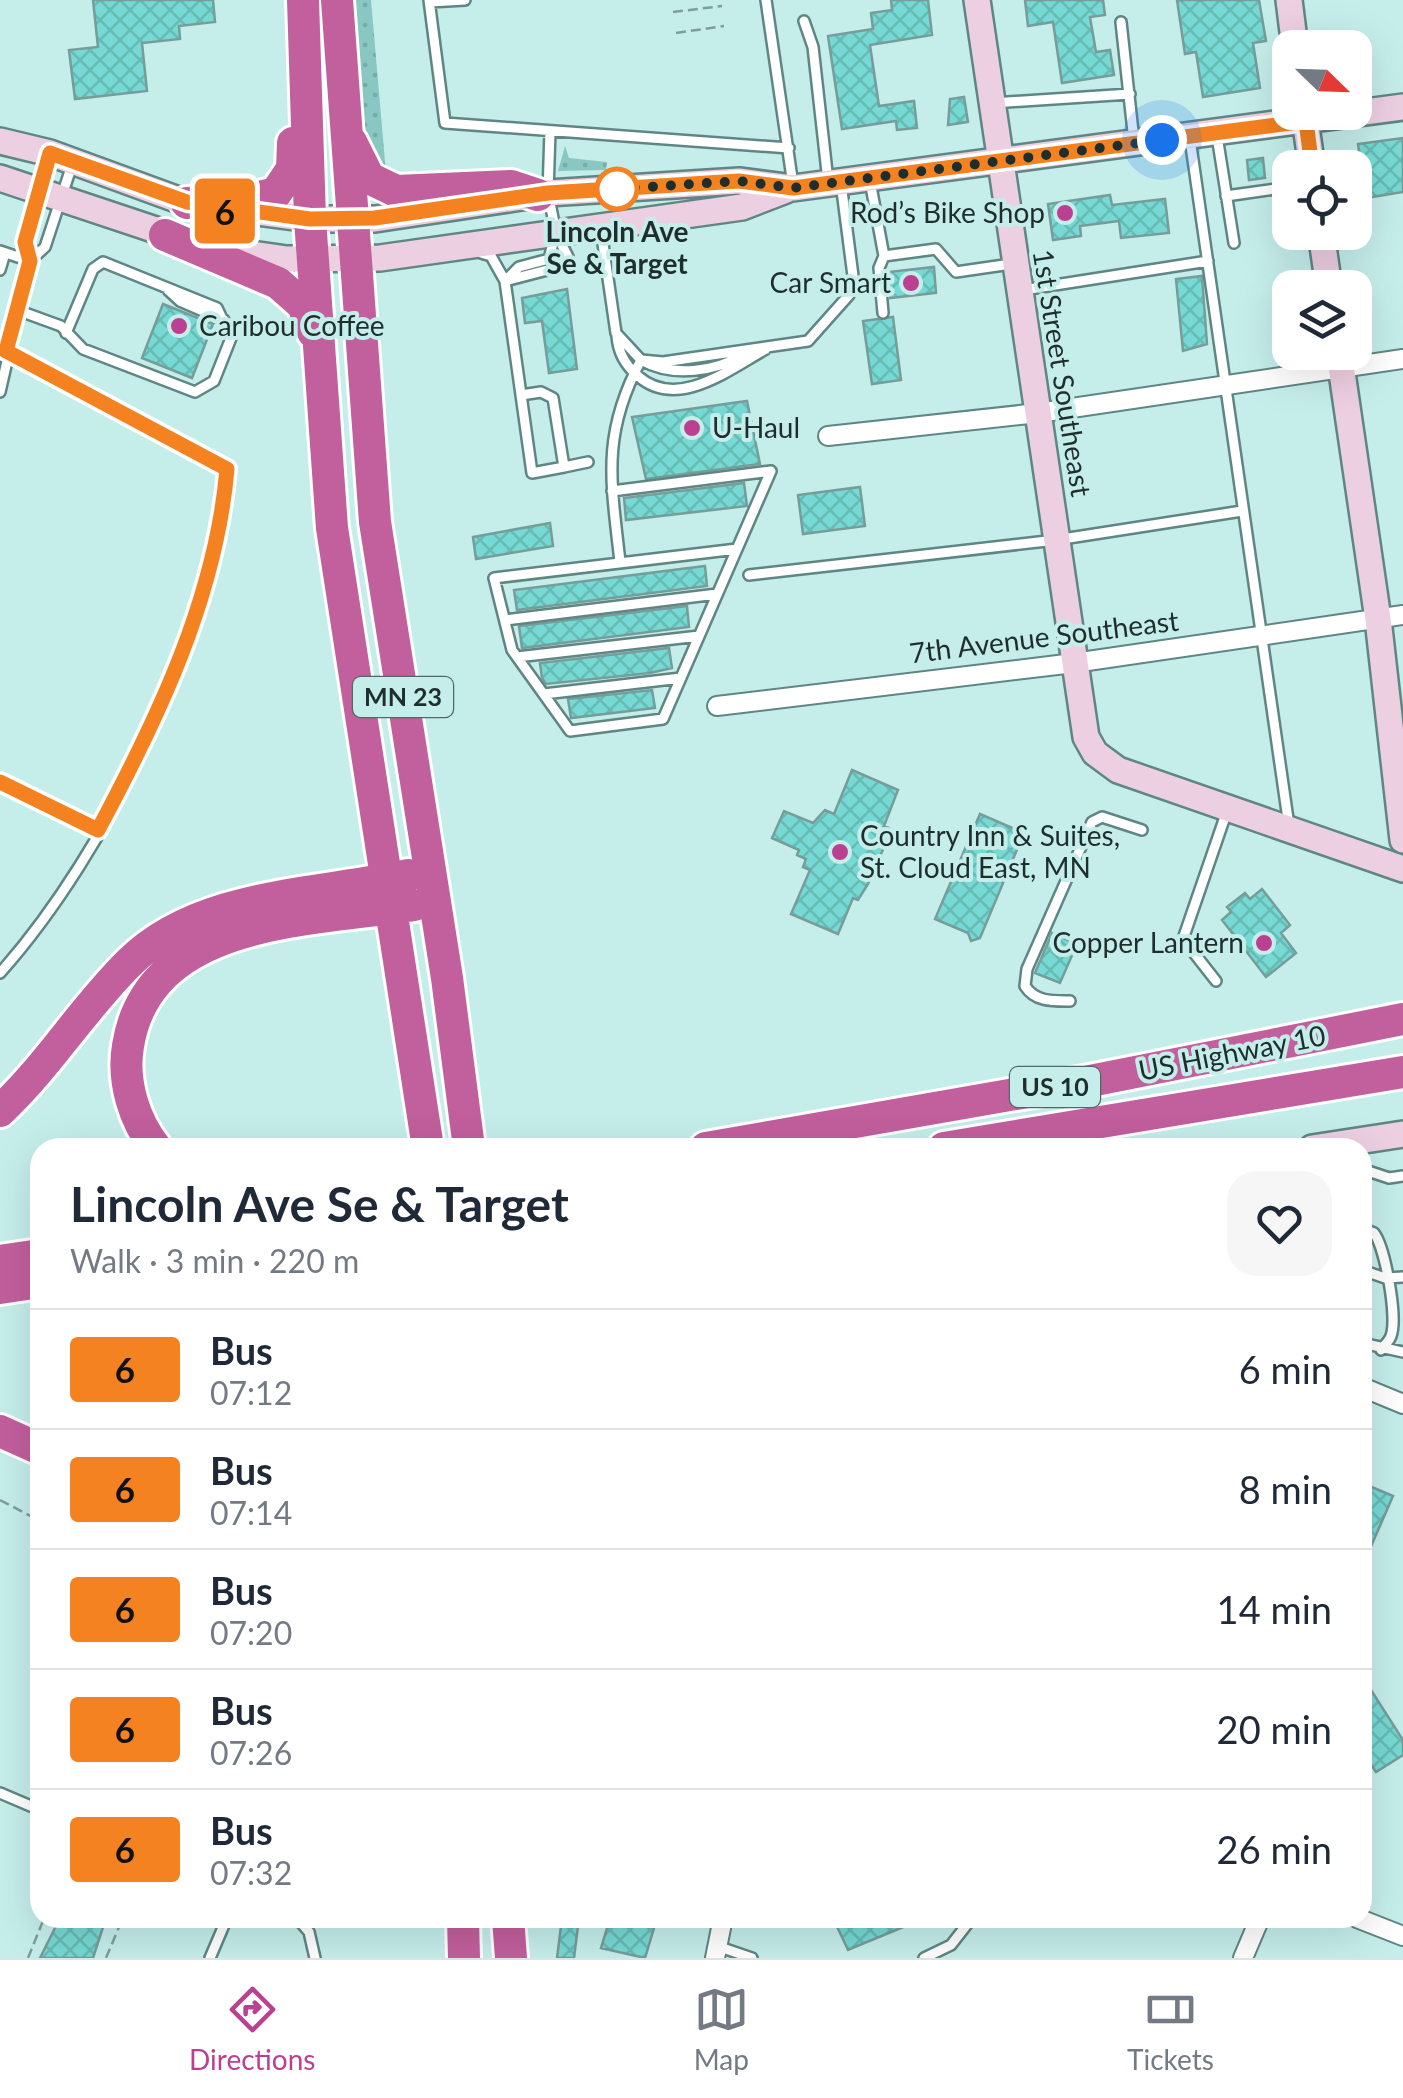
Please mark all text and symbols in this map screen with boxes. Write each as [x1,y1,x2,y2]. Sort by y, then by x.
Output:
north arrow [1272,30,1372,130]
map controls [1272,30,1372,370]
your location [1137,115,1187,165]
button: locate [1272,150,1372,250]
marker: Lincoln Ave Se & Target [596,168,638,210]
line badge: 6 [192,178,258,244]
text: 6 [215,190,235,232]
place label: Rod’s Bike Shop [850,195,1045,229]
marker: Rod’s Bike Shop [1054,202,1076,224]
place label: Lincoln Ave Se & Target [546,214,689,280]
street label: 1st Street Southeast [1027,247,1099,499]
place label: Car Smart [770,265,891,299]
button: layers [1272,270,1372,370]
marker: Car Smart [900,272,922,294]
place label: Caribou Coffee [199,308,385,342]
marker: Caribou Coffee [168,315,190,337]
place label: U-Haul [712,410,800,444]
marker: U-Haul [681,417,703,439]
street label: 7th Avenue Southeast [907,603,1180,669]
road number: MN 23 [353,677,453,717]
place label: Country Inn & Suites, St. Cloud East, MN [860,818,1120,884]
marker: Country Inn & Suites, St. Cloud East, MN [829,841,851,863]
place label: Copper Lantern [1052,925,1244,959]
marker: Copper Lantern [1253,932,1275,954]
street label: US Highway 10 [1135,1017,1328,1087]
road number: US 10 [1010,1067,1100,1107]
button: heart [1227,1171,1332,1276]
text: Lincoln Ave Se & Target [70,1175,569,1232]
text: Walk · 3 min · 220 m [70,1241,359,1280]
text: Bus [210,1327,273,1373]
text: 6 min [1239,1346,1332,1392]
text: 6 [115,1348,135,1390]
text: 07:12 [210,1373,292,1412]
text: Bus [210,1447,273,1493]
text: 8 min [1239,1466,1332,1512]
text: 6 [115,1468,135,1510]
text: 07:14 [210,1493,292,1532]
text: Bus [210,1567,273,1613]
text: 14 min [1217,1586,1332,1632]
text: 6 [115,1588,135,1630]
text: 07:20 [210,1613,292,1652]
text: Bus [210,1687,273,1733]
text: 20 min [1217,1706,1332,1752]
text: 6 [115,1708,135,1750]
text: 07:26 [210,1733,292,1772]
text: Bus [210,1807,273,1853]
text: 26 min [1217,1826,1332,1872]
text: 6 [115,1828,135,1870]
text: 07:32 [210,1853,292,1892]
tab: Directions [189,1982,315,2076]
tab: Map [694,1982,749,2076]
tab: Tickets [1127,1982,1214,2076]

